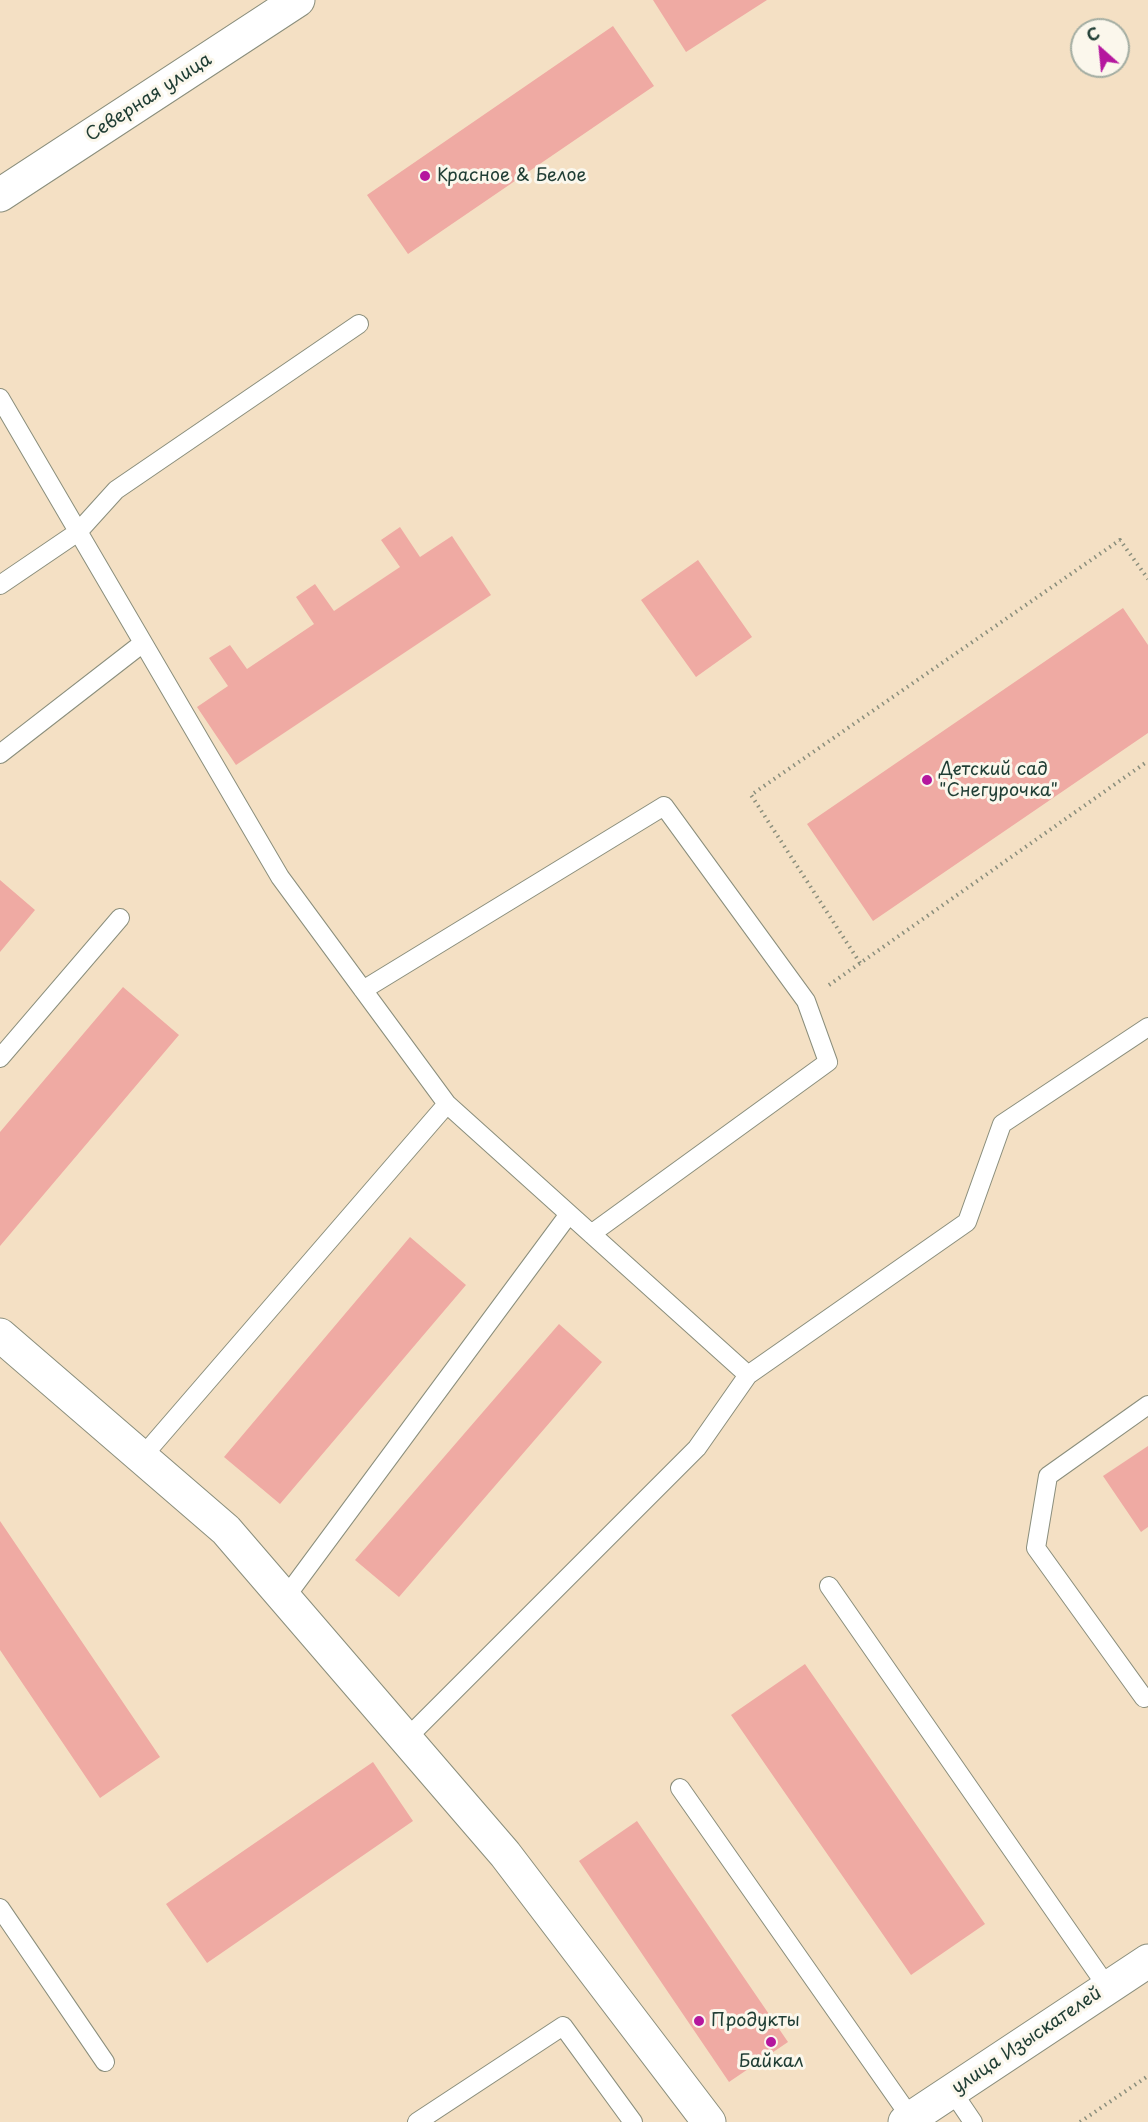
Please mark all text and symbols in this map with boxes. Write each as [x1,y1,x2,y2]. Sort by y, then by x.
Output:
north arrow [1070,18,1130,78]
text: С [1082,20,1104,47]
street label: Северная улица [82,49,216,147]
place label: Красное & Белое [437,165,587,187]
marker: Красное & Белое [418,169,432,183]
place label: Детский сад "Снегурочка" [939,759,1058,802]
marker: Детский сад "Снегурочка" [920,773,934,787]
street label: улица Изыскателей [948,1983,1106,2099]
place label: Продукты [711,2010,800,2032]
marker: Продукты [692,2014,706,2028]
marker: Байкал [764,2035,778,2049]
place label: Байкал [738,2051,804,2073]

